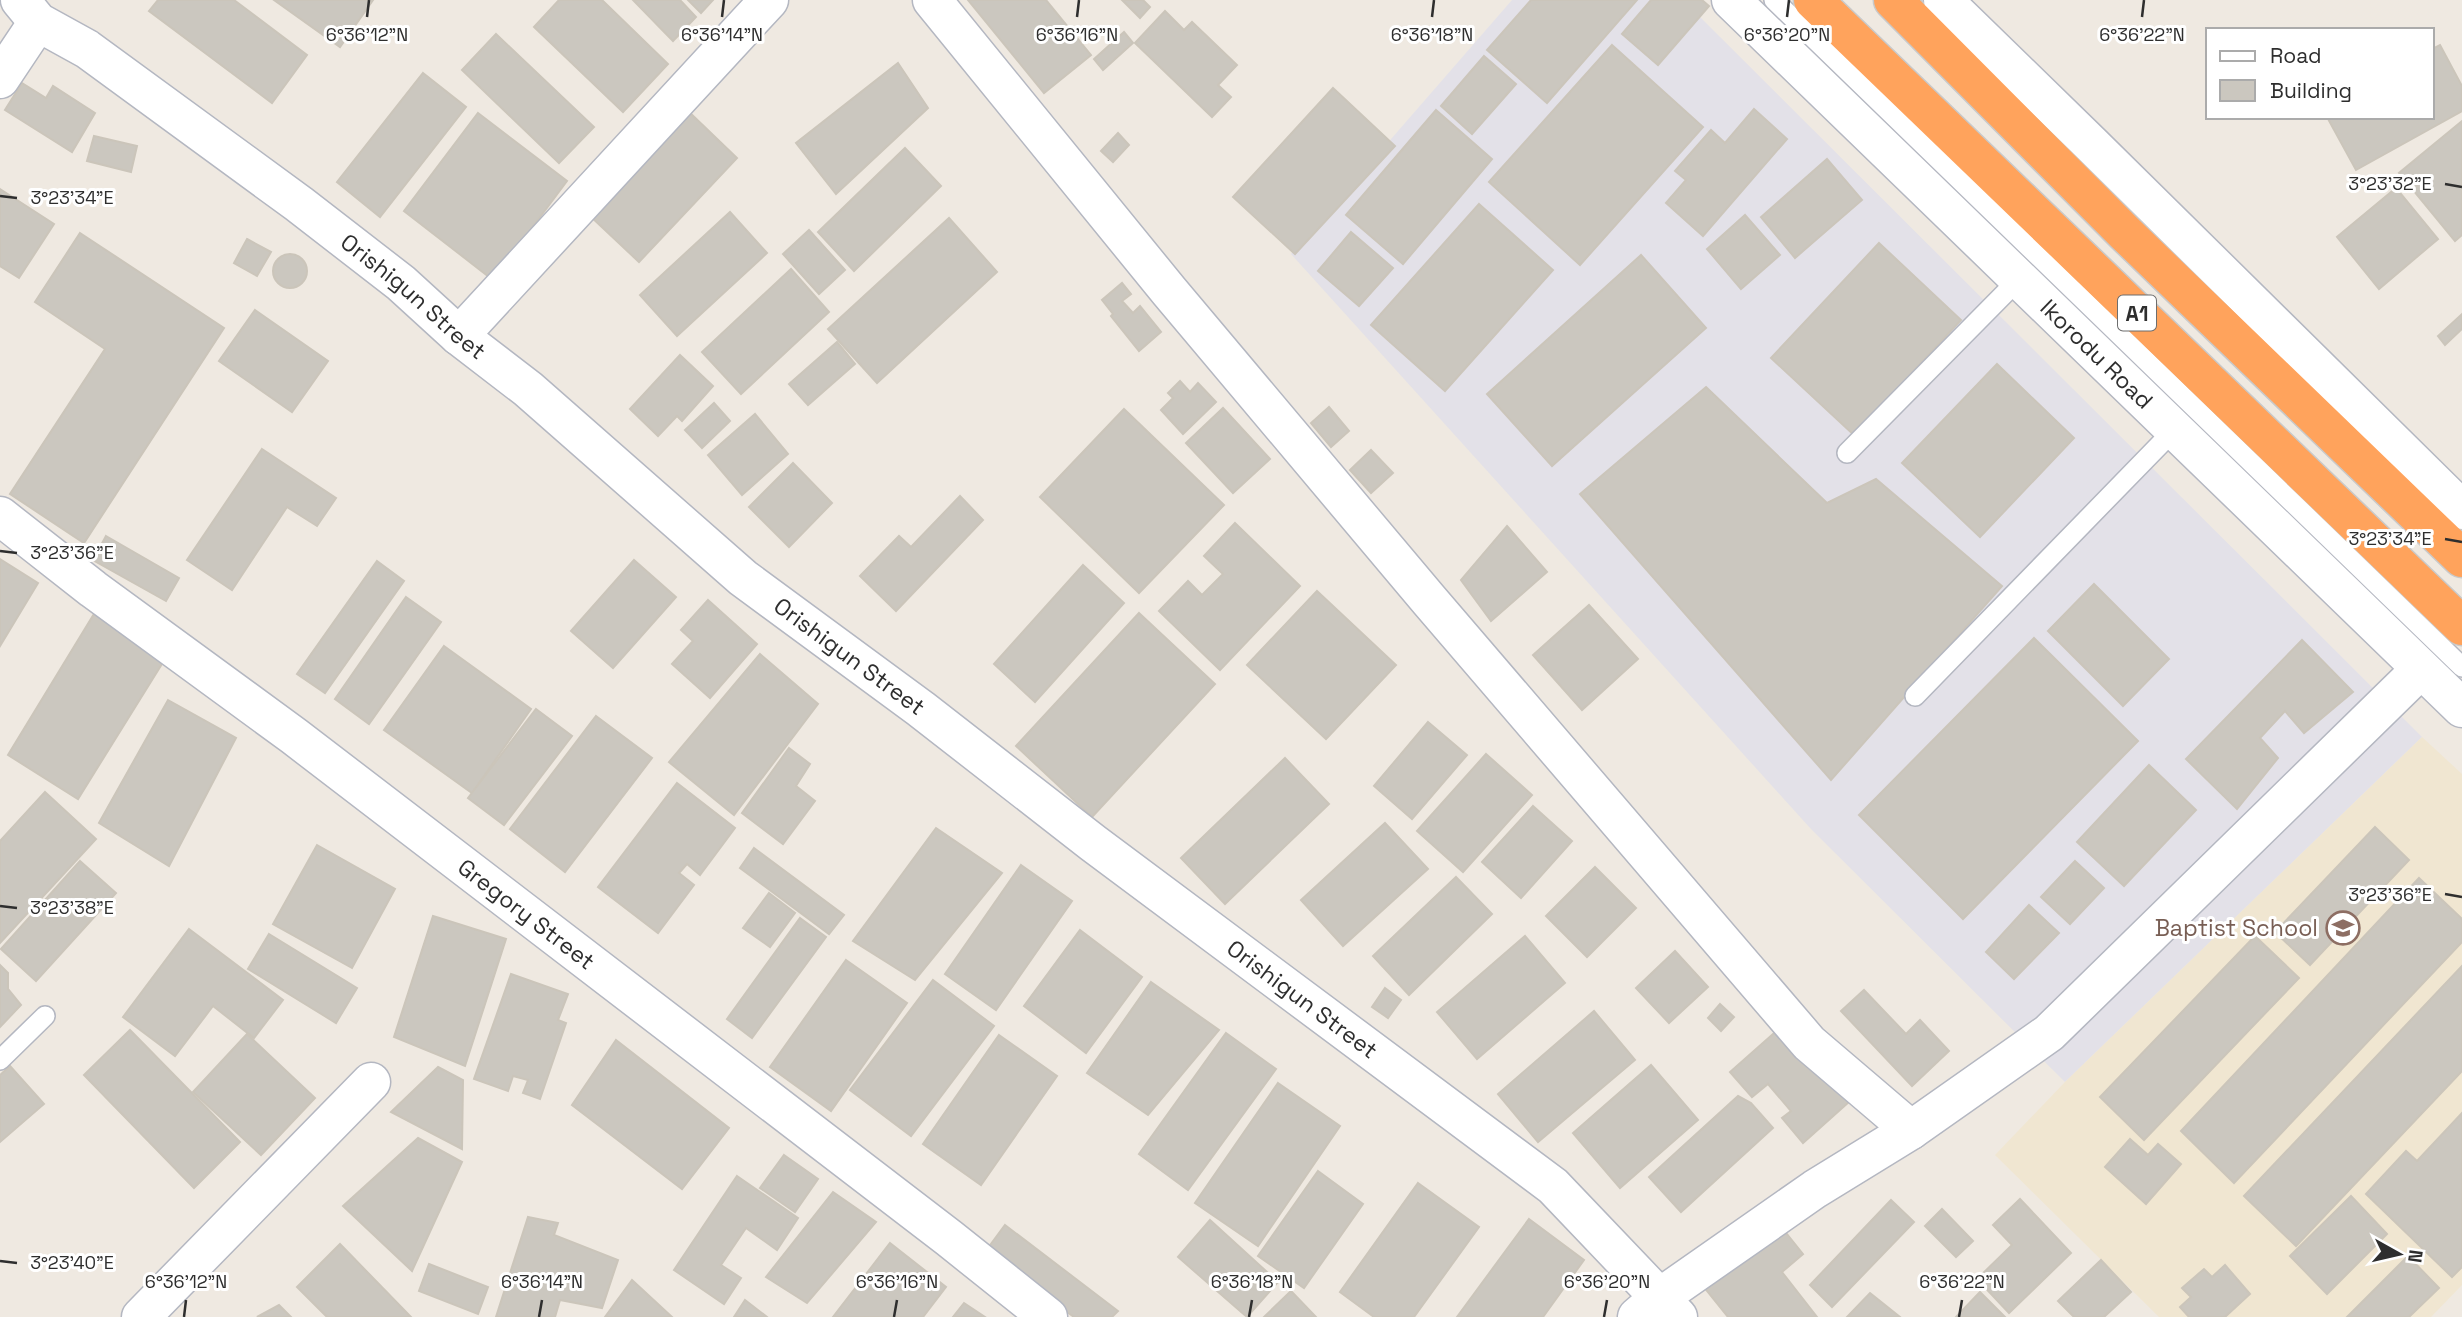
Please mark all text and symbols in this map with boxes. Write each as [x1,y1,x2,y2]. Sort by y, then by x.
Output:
text: 6°36'12"N [326,23,408,46]
text: 6°36'14"N [681,23,763,46]
text: 6°36'16"N [1036,23,1118,46]
text: 6°36'18"N [1391,23,1473,46]
text: 6°36'20"N [1744,23,1830,46]
text: 6°36'22"N [2099,23,2185,46]
legend [2206,28,2434,119]
text: Road [2270,42,2322,69]
text: Building [2270,77,2352,104]
text: 3°23'32"E [2348,172,2432,195]
text: 3°23'34"E [30,186,114,209]
street label: Orishigun Street [335,227,492,366]
street label: Ikorodu Road [2034,293,2159,415]
road number: A1 [2118,296,2156,330]
text: 3°23'34"E [2348,527,2432,550]
text: 3°23'36"E [30,541,114,564]
street label: Orishigun Street [768,591,931,722]
street label: Gregory Street [452,852,601,976]
text: 3°23'36"E [2348,883,2432,906]
text: 3°23'38"E [30,896,114,919]
school or university icon: Baptist School [2324,909,2362,947]
place label: Baptist School [2155,913,2318,943]
street label: Orishigun Street [1221,933,1384,1065]
north arrow [2364,1219,2434,1289]
text: N [2402,1248,2429,1264]
text: 3°23'40"E [30,1251,114,1274]
text: 6°36'12"N [145,1270,227,1293]
text: 6°36'14"N [501,1270,583,1293]
text: 6°36'16"N [856,1270,938,1293]
text: 6°36'18"N [1211,1270,1293,1293]
text: 6°36'20"N [1564,1270,1650,1293]
text: 6°36'22"N [1919,1270,2005,1293]

